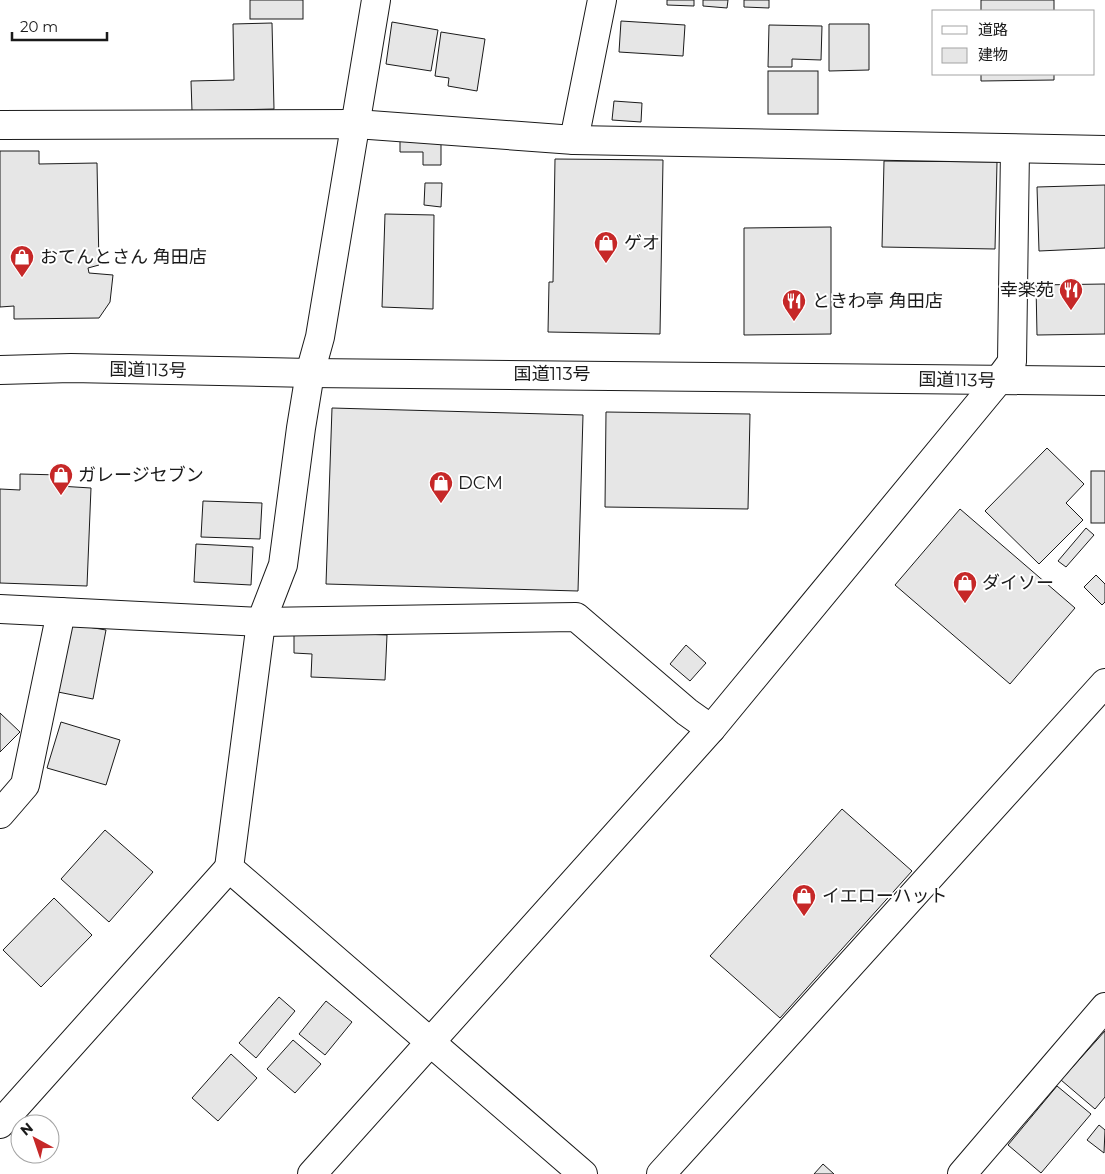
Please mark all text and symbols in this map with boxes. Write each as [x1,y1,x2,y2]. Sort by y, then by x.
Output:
scale bar [12,10,108,42]
legend [932,10,1095,75]
text: 20 m [20,17,58,36]
text: 道路 [978,20,1008,39]
text: 建物 [978,45,1008,64]
shop icon: ゲオ [593,230,619,264]
place label: ゲオ [624,232,660,254]
shop icon: おてんとさん 角田店 [9,244,35,278]
place label: おてんとさん 角田店 [40,246,207,268]
restaurant icon: 幸楽苑 [1058,277,1084,311]
place label: 幸楽苑 [1000,279,1054,301]
restaurant icon: ときわ亭 角田店 [781,288,807,322]
place label: ときわ亭 角田店 [812,290,943,312]
street label: 国道113号 [109,358,187,382]
street label: 国道113号 [513,363,591,385]
street label: 国道113号 [918,368,996,392]
shop icon: ガレージセブン [48,462,74,496]
place label: ガレージセブン [78,464,204,486]
shop icon: DCM [428,470,454,504]
place label: DCM [458,472,503,494]
shop icon: ダイソー [952,570,978,604]
place label: ダイソー [982,572,1054,594]
shop icon: イエローハット [791,883,817,917]
place label: イエローハット [822,885,947,907]
north arrow [10,1114,60,1164]
text: N [17,1119,37,1140]

